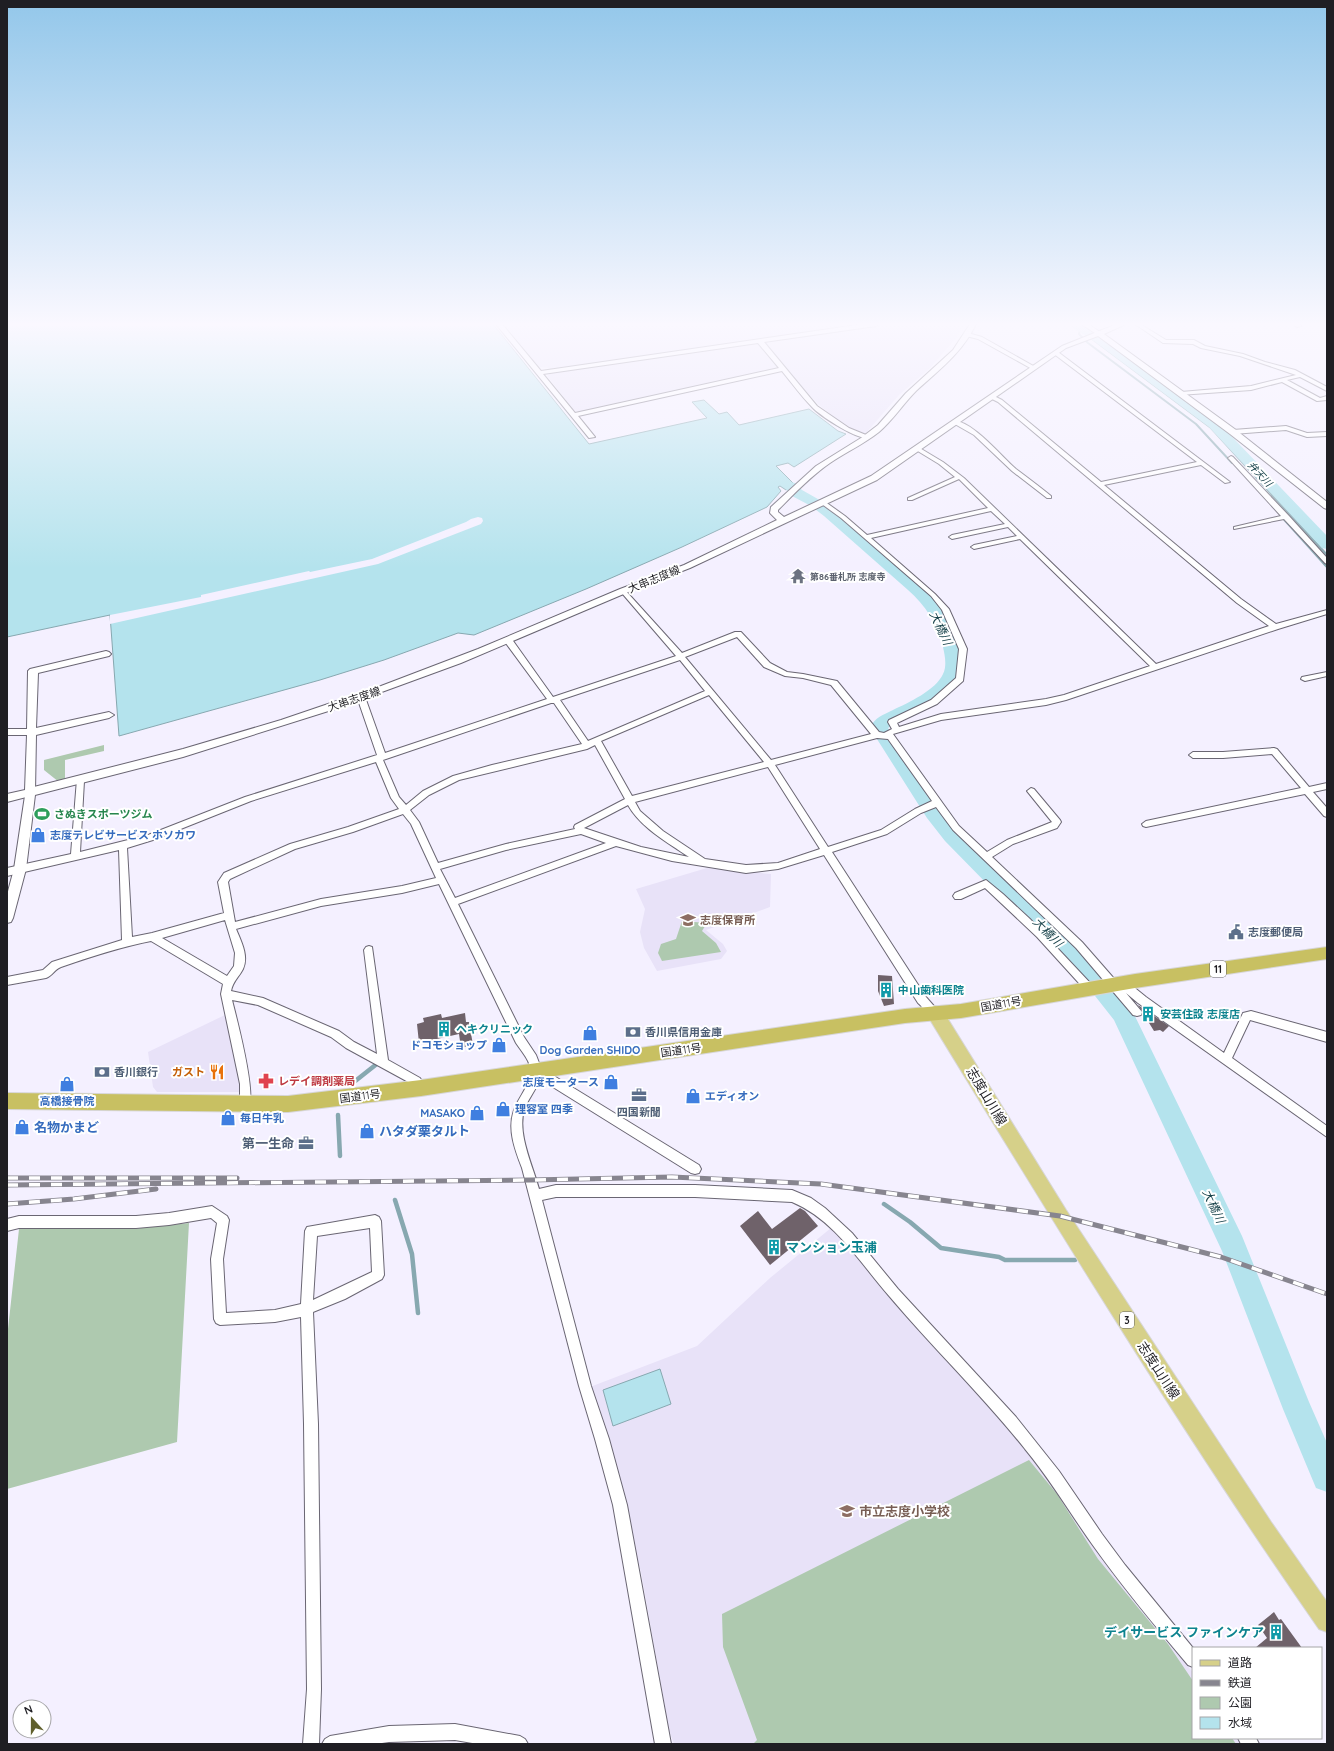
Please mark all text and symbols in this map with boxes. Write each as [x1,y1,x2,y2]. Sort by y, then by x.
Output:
water label: 弁天川 [1245,459,1276,490]
street label: 大串志度線 [626,562,682,596]
temple icon: 第86番札所 志度寺 [789,567,807,585]
place label: 第86番札所 志度寺 [810,571,885,582]
water label: 大橋川 [927,609,956,649]
street label: 大串志度線 [326,683,382,715]
sports icon: さぬきスポーツジム [33,805,51,823]
place label: さぬきスポーツジム [54,807,153,821]
shop icon: 志度テレビサービス ホソカワ [29,826,47,844]
place label: 志度テレビサービス ホソカワ [50,828,196,842]
school or university icon: 志度保育所 [679,911,697,929]
place label: 志度保育所 [700,913,755,927]
water label: 大橋川 [1030,914,1067,951]
public building icon: 志度郵便局 [1227,923,1245,941]
place label: 志度郵便局 [1248,925,1303,939]
road number: 11 [1210,961,1226,977]
building icon: 中山歯科医院 [877,981,895,999]
place label: 中山歯科医院 [898,983,964,997]
street label: 国道11号 [980,994,1022,1014]
building icon: 安芸住設 志度店 [1139,1005,1157,1023]
place label: 安芸住設 志度店 [1160,1007,1240,1021]
building icon: ヘキクリニック [435,1020,453,1038]
place label: ヘキクリニック [456,1022,533,1036]
bank icon: 香川県信用金庫 [624,1023,642,1041]
shop icon: Dog Garden SHIDO [581,1024,599,1042]
place label: 香川県信用金庫 [645,1025,722,1039]
shop icon: ドコモショップ [490,1036,508,1054]
place label: ドコモショップ [410,1038,487,1052]
street label: 国道11号 [660,1040,702,1060]
place label: Dog Garden SHIDO [540,1043,640,1057]
bank icon: 香川銀行 [93,1063,111,1081]
restaurant icon: ガスト [208,1063,226,1081]
street label: 志度山川線 [963,1064,1011,1128]
place label: 香川銀行 [114,1065,158,1079]
place label: ガスト [172,1065,205,1079]
pharmacy icon: レデイ調剤薬局 [257,1072,275,1090]
shop icon: 志度モータース [602,1073,620,1091]
place label: レデイ調剤薬局 [278,1074,355,1088]
shop icon: 高橋接骨院 [58,1075,76,1093]
place label: 志度モータース [523,1075,599,1089]
office icon: 四国新聞 [630,1086,648,1104]
street label: 国道11号 [339,1087,381,1105]
shop icon: エディオン [684,1087,702,1105]
place label: エディオン [705,1089,759,1103]
place label: 高橋接骨院 [40,1094,95,1108]
shop icon: 理容室 四季 [494,1100,512,1118]
place label: 理容室 四季 [515,1102,573,1116]
shop icon: MASAKO [468,1104,486,1122]
place label: 四国新聞 [617,1105,661,1119]
place label: MASAKO [420,1106,465,1120]
shop icon: 毎日牛乳 [219,1109,237,1127]
place label: 毎日牛乳 [240,1111,284,1125]
shop icon: 名物かまど [13,1118,31,1136]
place label: 名物かまど [34,1119,99,1135]
shop icon: ハタダ栗タルト [358,1122,376,1140]
place label: ハタダ栗タルト [379,1123,470,1139]
office icon: 第一生命 [297,1134,315,1152]
place label: 第一生命 [242,1135,294,1151]
water label: 大橋川 [1200,1187,1229,1227]
building icon: マンション玉浦 [765,1238,783,1256]
place label: マンション玉浦 [786,1239,877,1255]
road number: 3 [1120,1312,1134,1328]
street label: 志度山川線 [1135,1338,1183,1402]
school or university icon: 市立志度小学校 [838,1502,856,1520]
place label: 市立志度小学校 [859,1503,950,1519]
building icon: デイサービス ファインケア [1267,1623,1285,1641]
place label: デイサービス ファインケア [1104,1624,1264,1640]
legend [1192,1647,1322,1739]
text: 道路 [1228,1655,1252,1670]
text: 鉄道 [1228,1675,1252,1690]
text: 公園 [1228,1695,1252,1710]
north arrow [12,1699,52,1739]
text: N [22,1702,35,1718]
text: 水域 [1228,1715,1252,1730]

